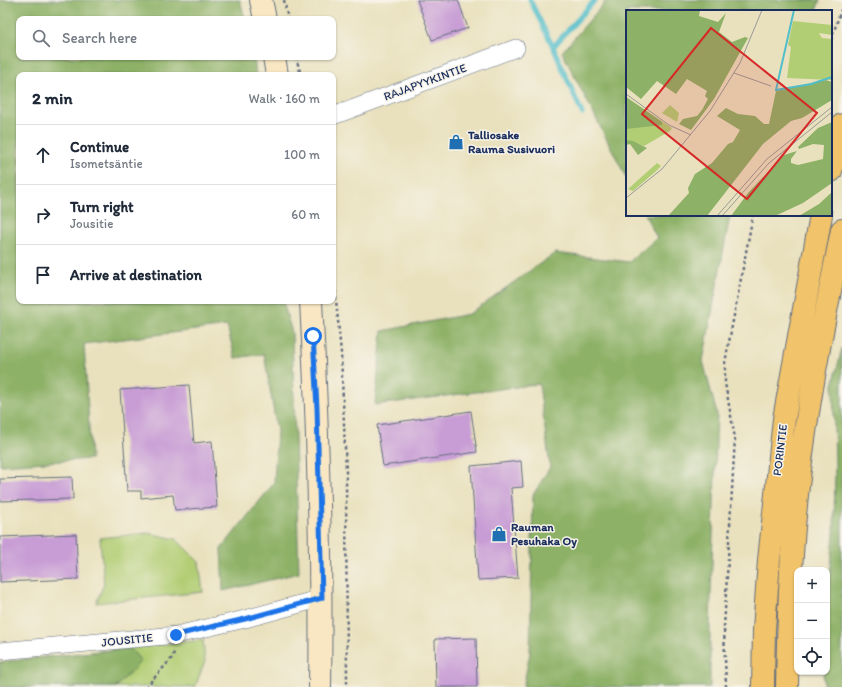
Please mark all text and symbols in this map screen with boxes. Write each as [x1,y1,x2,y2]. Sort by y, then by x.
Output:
inset map [626,10,832,216]
search box [16,16,336,60]
icon: search [30,27,52,49]
text: Search here [62,29,137,47]
street label: RAJAPYYKINTIE [382,60,469,103]
text: 2 min [32,88,72,108]
text: Walk · 160 m [249,91,320,106]
place label: Talliosake Rauma Susivuori [467,128,555,156]
shop icon: Talliosake Rauma Susivuori [447,133,465,151]
text: Continue [70,138,129,156]
icon: ahead [32,144,54,166]
text: 100 m [284,147,320,162]
text: Isometsäntie [70,156,143,171]
text: Turn right [70,198,134,216]
icon: right [32,204,54,226]
text: 60 m [291,207,320,222]
text: Jousitie [70,216,113,231]
icon: arrive [32,264,54,286]
text: Arrive at destination [70,266,202,284]
route start [304,327,322,345]
street label: PORINTIE [770,423,790,477]
place label: Rauman Pesuhaka Oy [511,520,577,549]
shop icon: Rauman Pesuhaka Oy [490,525,508,543]
map controls [794,567,830,675]
button: + [794,567,830,603]
button: − [794,603,830,639]
route end [167,626,185,644]
street label: JOUSITIE [101,630,154,650]
button: locate [794,639,830,675]

